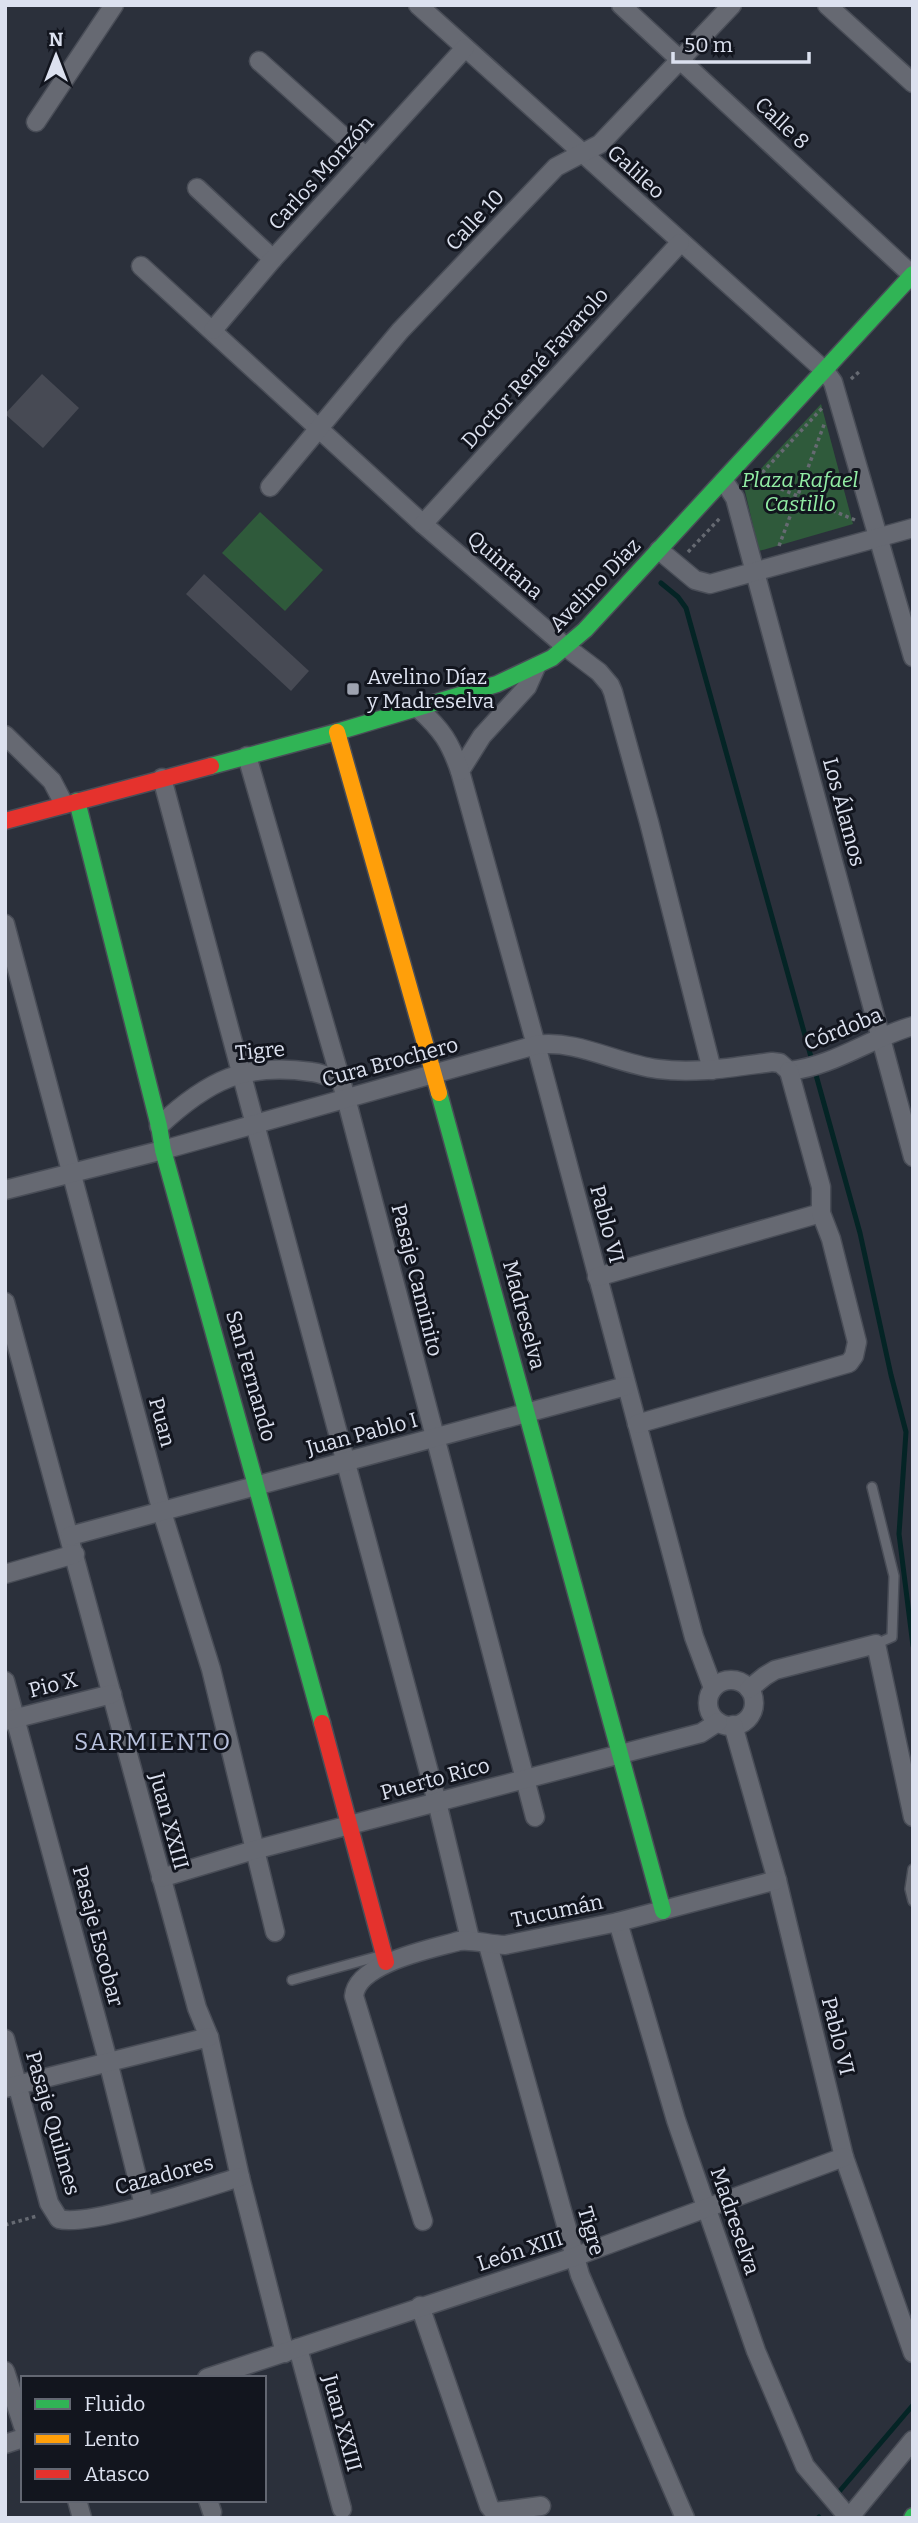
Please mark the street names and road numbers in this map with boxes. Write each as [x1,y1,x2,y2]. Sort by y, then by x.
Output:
street label: Calle 8 [749,91,815,155]
street label: Carlos Monzón [263,110,379,236]
street label: Galileo [602,139,670,205]
street label: Calle 10 [440,184,510,256]
street label: Doctor René Favarolo [456,282,614,454]
street label: Quintana [462,525,549,605]
street label: Avelino Díaz [544,533,646,637]
street label: Los Álamos [817,755,871,869]
street label: Córdoba [800,1001,886,1056]
street label: Cura Brochero [319,1031,461,1093]
street label: Tigre [234,1036,286,1066]
street label: Pablo VI [584,1182,630,1266]
street label: Pasaje Caminito [385,1201,449,1359]
street label: Madreselva [497,1258,551,1373]
street label: San Fernando [220,1308,282,1444]
street label: Puan [143,1394,181,1450]
street label: Juan Pablo I [303,1407,420,1462]
street label: Pio X [26,1666,80,1704]
street label: Puerto Rico [378,1752,492,1806]
street label: Juan XXIII [143,1769,194,1872]
street label: Pasaje Escobar [67,1863,129,2009]
street label: Tucumán [509,1889,605,1933]
street label: Pablo VI [816,1994,860,2078]
street label: Pasaje Quilmes [20,2048,86,2198]
street label: Cazadores [112,2149,216,2201]
street label: Madreselva [704,2164,766,2279]
street label: Tigre [572,2203,610,2259]
street label: León XIII [474,2225,566,2277]
street label: Juan XXIII [316,2371,367,2474]

